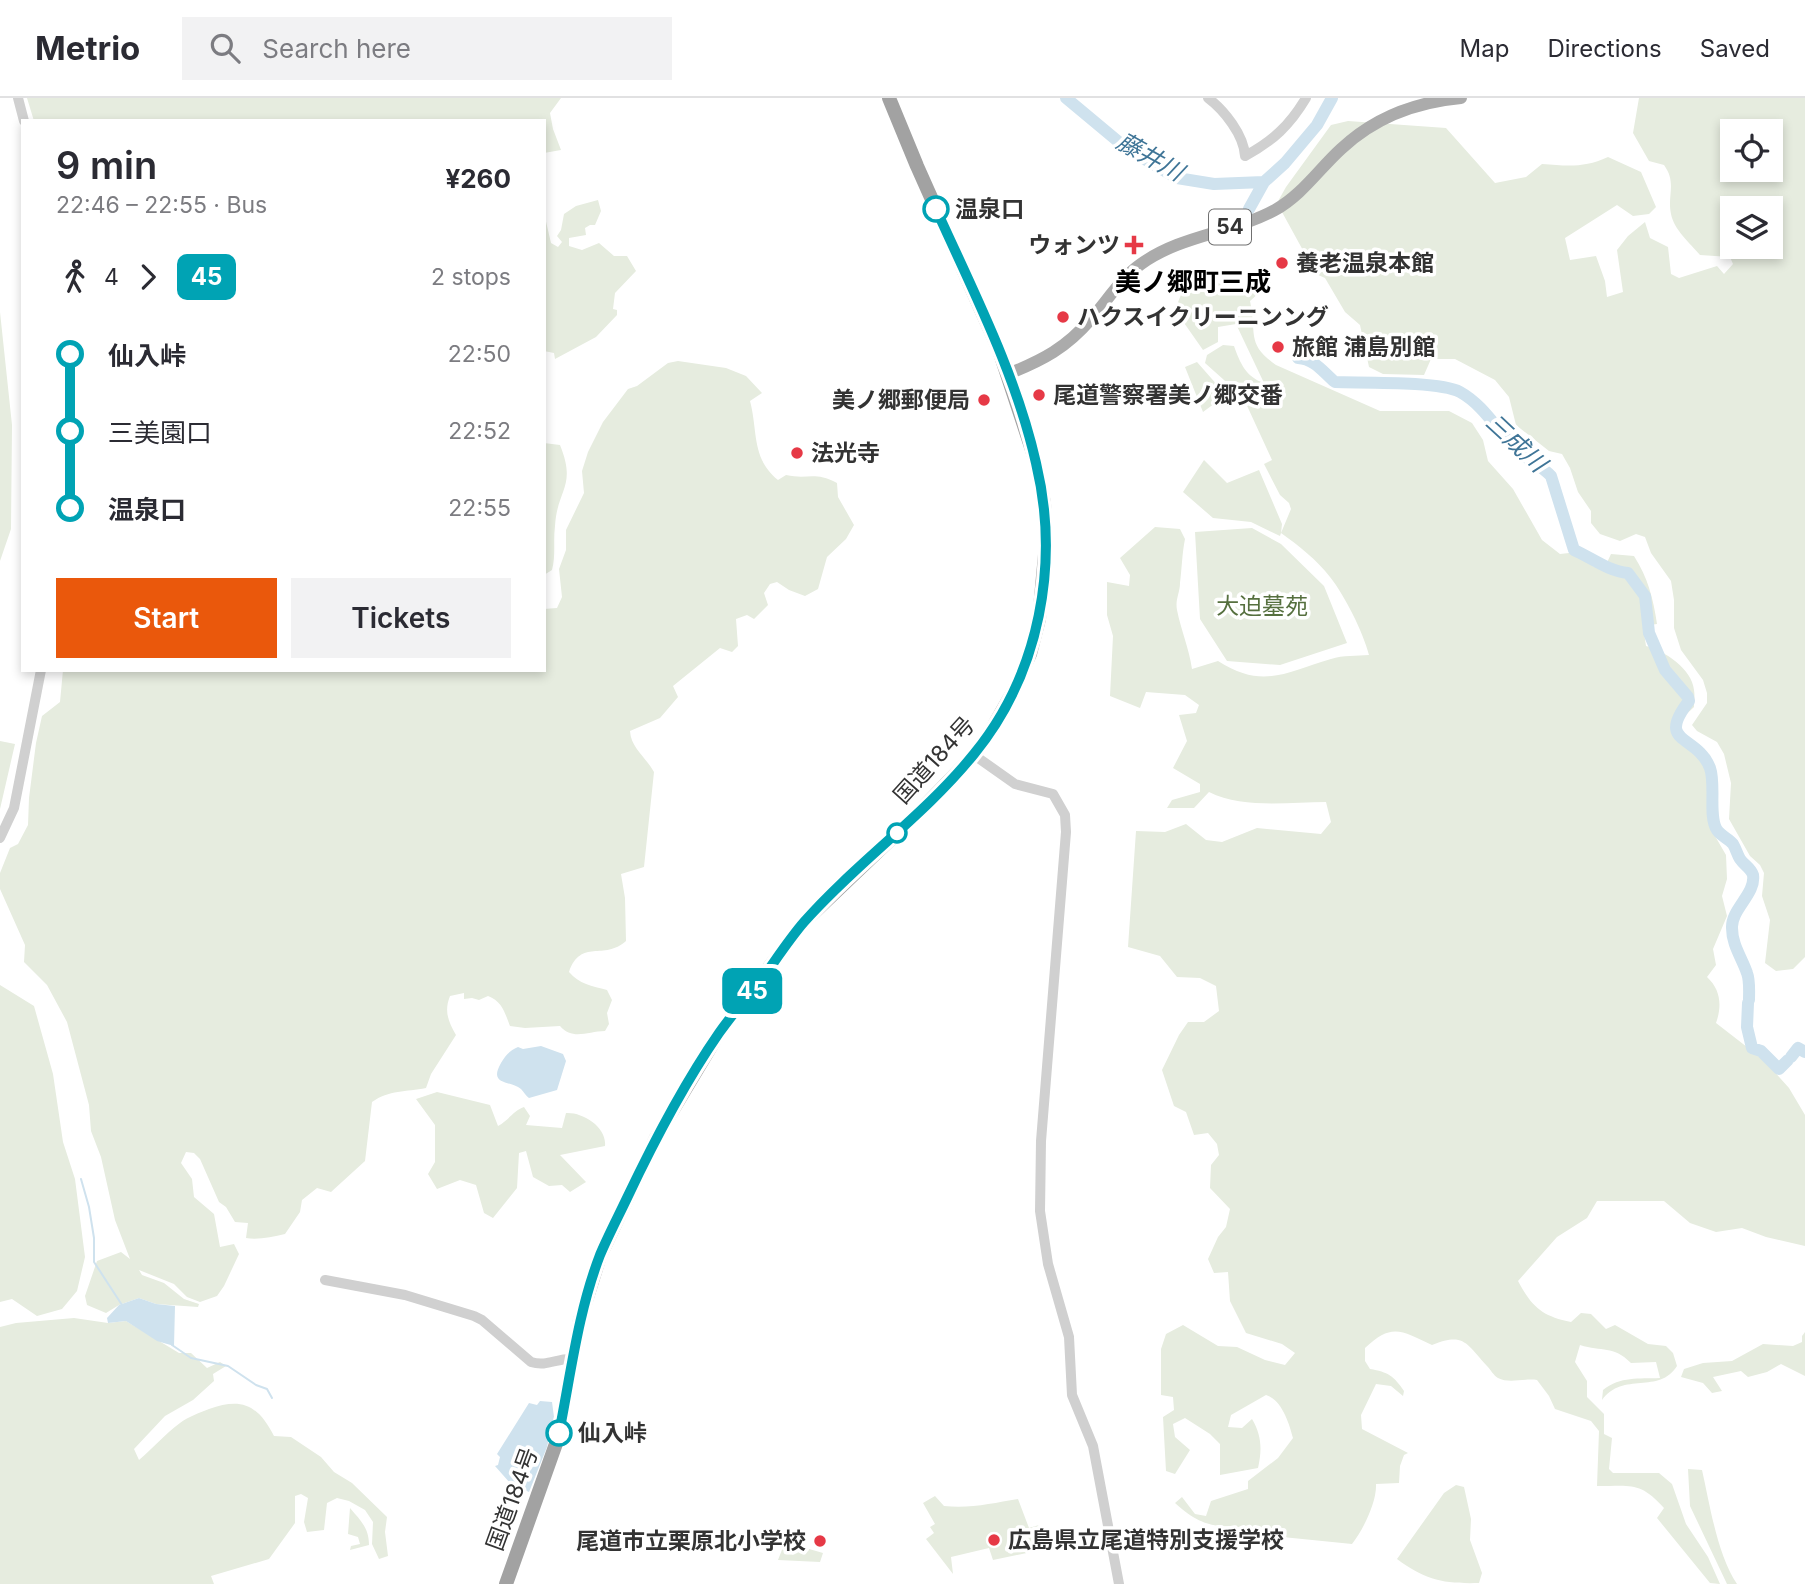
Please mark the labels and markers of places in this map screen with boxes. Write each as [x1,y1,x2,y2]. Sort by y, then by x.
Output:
place label: 温泉口 [955,195,1024,223]
marker: 温泉口 [923,196,949,222]
place label: ウォンツ [1028,231,1120,259]
marker: ウォンツ [1126,237,1142,253]
place label: 養老温泉本館 [1296,249,1434,277]
marker: 養老温泉本館 [1274,255,1290,271]
place label: ハクスイクリーニンング [1077,303,1329,331]
marker: ハクスイクリーニンング [1055,309,1071,325]
place label: 旅館 浦島別館 [1292,333,1435,361]
marker: 旅館 浦島別館 [1270,339,1286,355]
place label: 尾道警察署美ノ郷交番 [1053,381,1283,409]
place label: 美ノ郷郵便局 [832,386,970,414]
marker: 尾道警察署美ノ郷交番 [1031,387,1047,403]
marker: 美ノ郷郵便局 [976,392,992,408]
place label: 法光寺 [811,439,880,467]
marker: 法光寺 [789,445,805,461]
unlabelled marker [887,823,907,843]
place label: 仙入峠 [578,1419,647,1447]
marker: 仙入峠 [546,1420,572,1446]
place label: 広島県立尾道特別支援学校 [1008,1526,1284,1554]
place label: 尾道市立栗原北小学校 [576,1527,806,1555]
marker: 広島県立尾道特別支援学校 [986,1532,1002,1548]
marker: 尾道市立栗原北小学校 [812,1533,828,1549]

